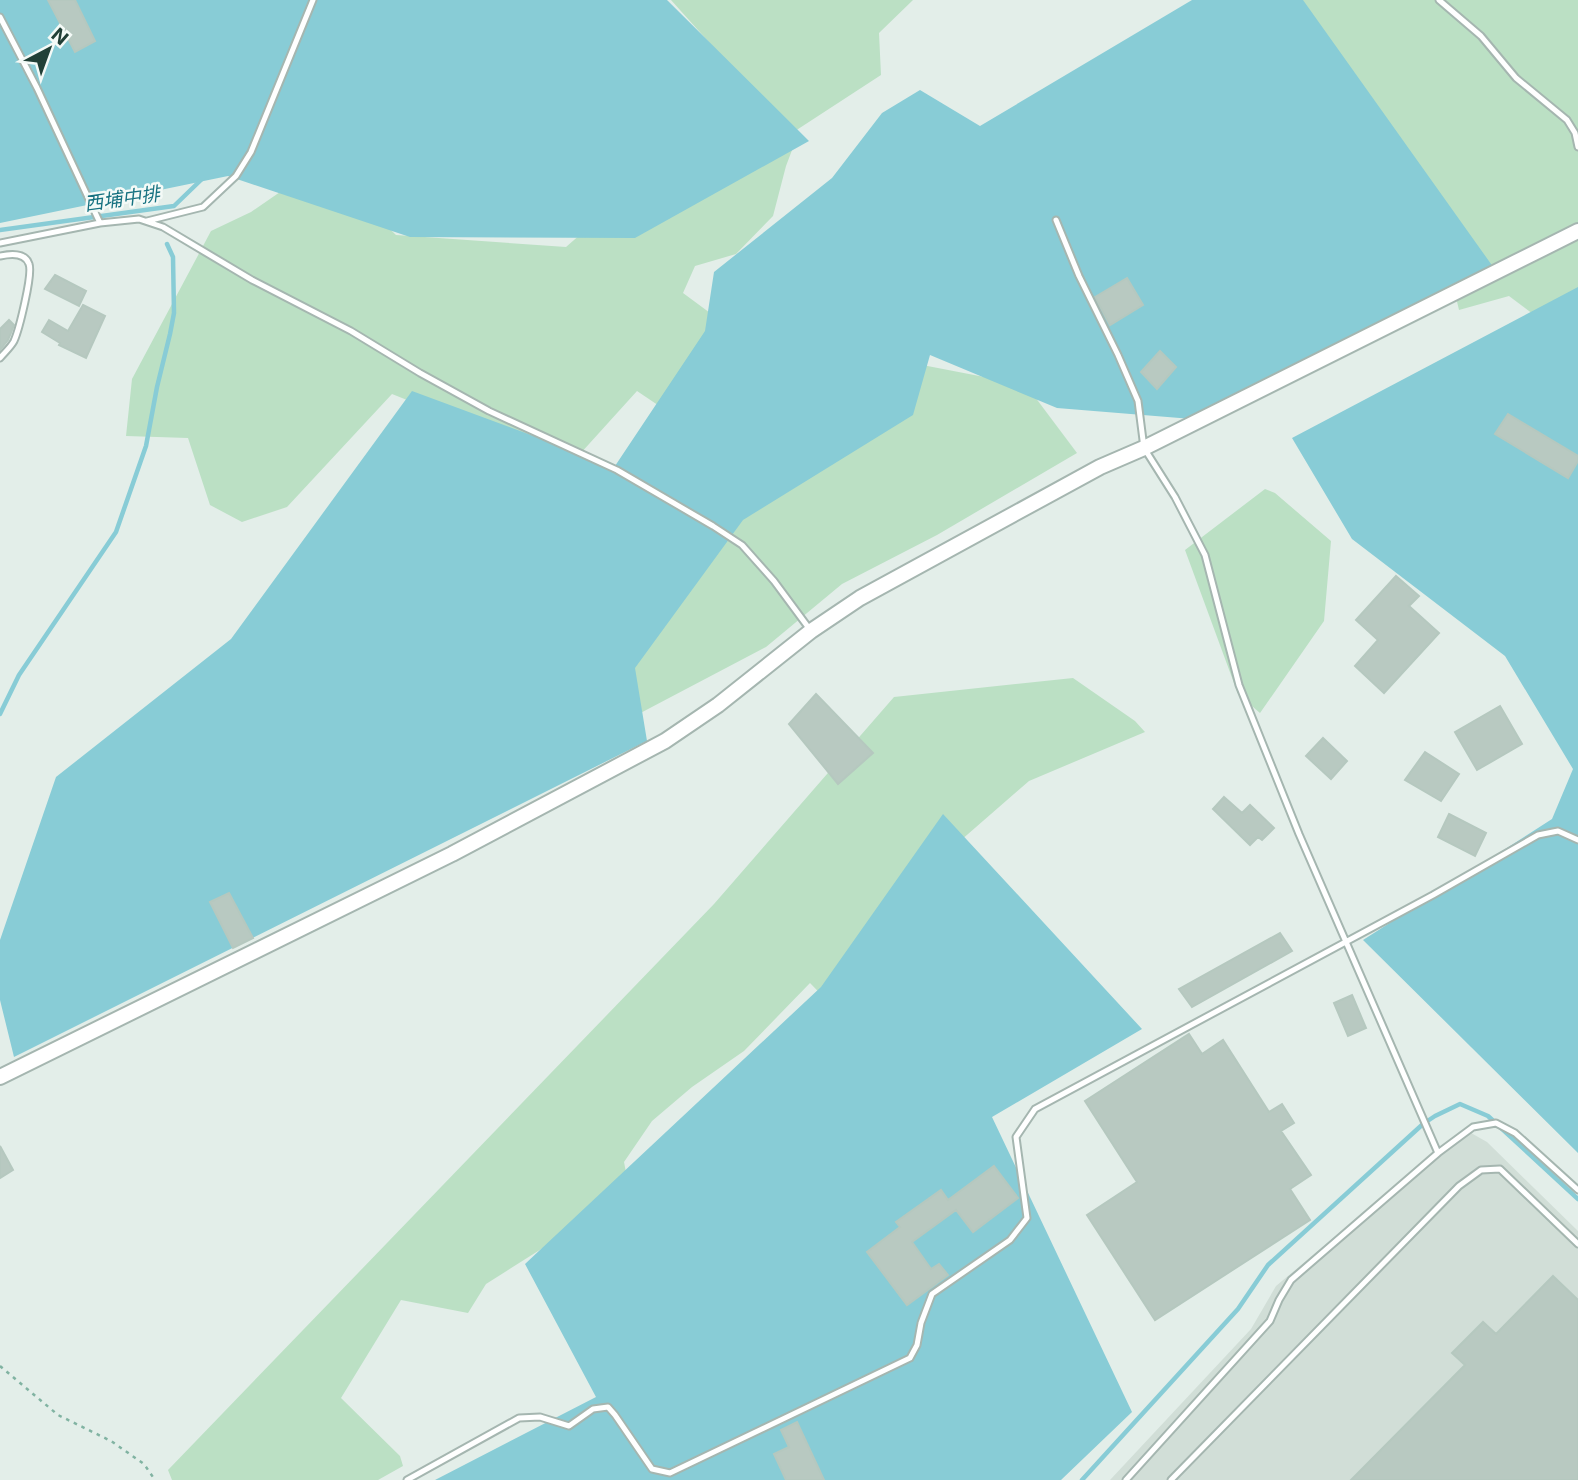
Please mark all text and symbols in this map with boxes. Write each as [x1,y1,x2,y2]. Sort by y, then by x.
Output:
north arrow [14,14,84,84]
text: N [47,23,73,50]
water label: 西埔中排 [83,182,164,216]

